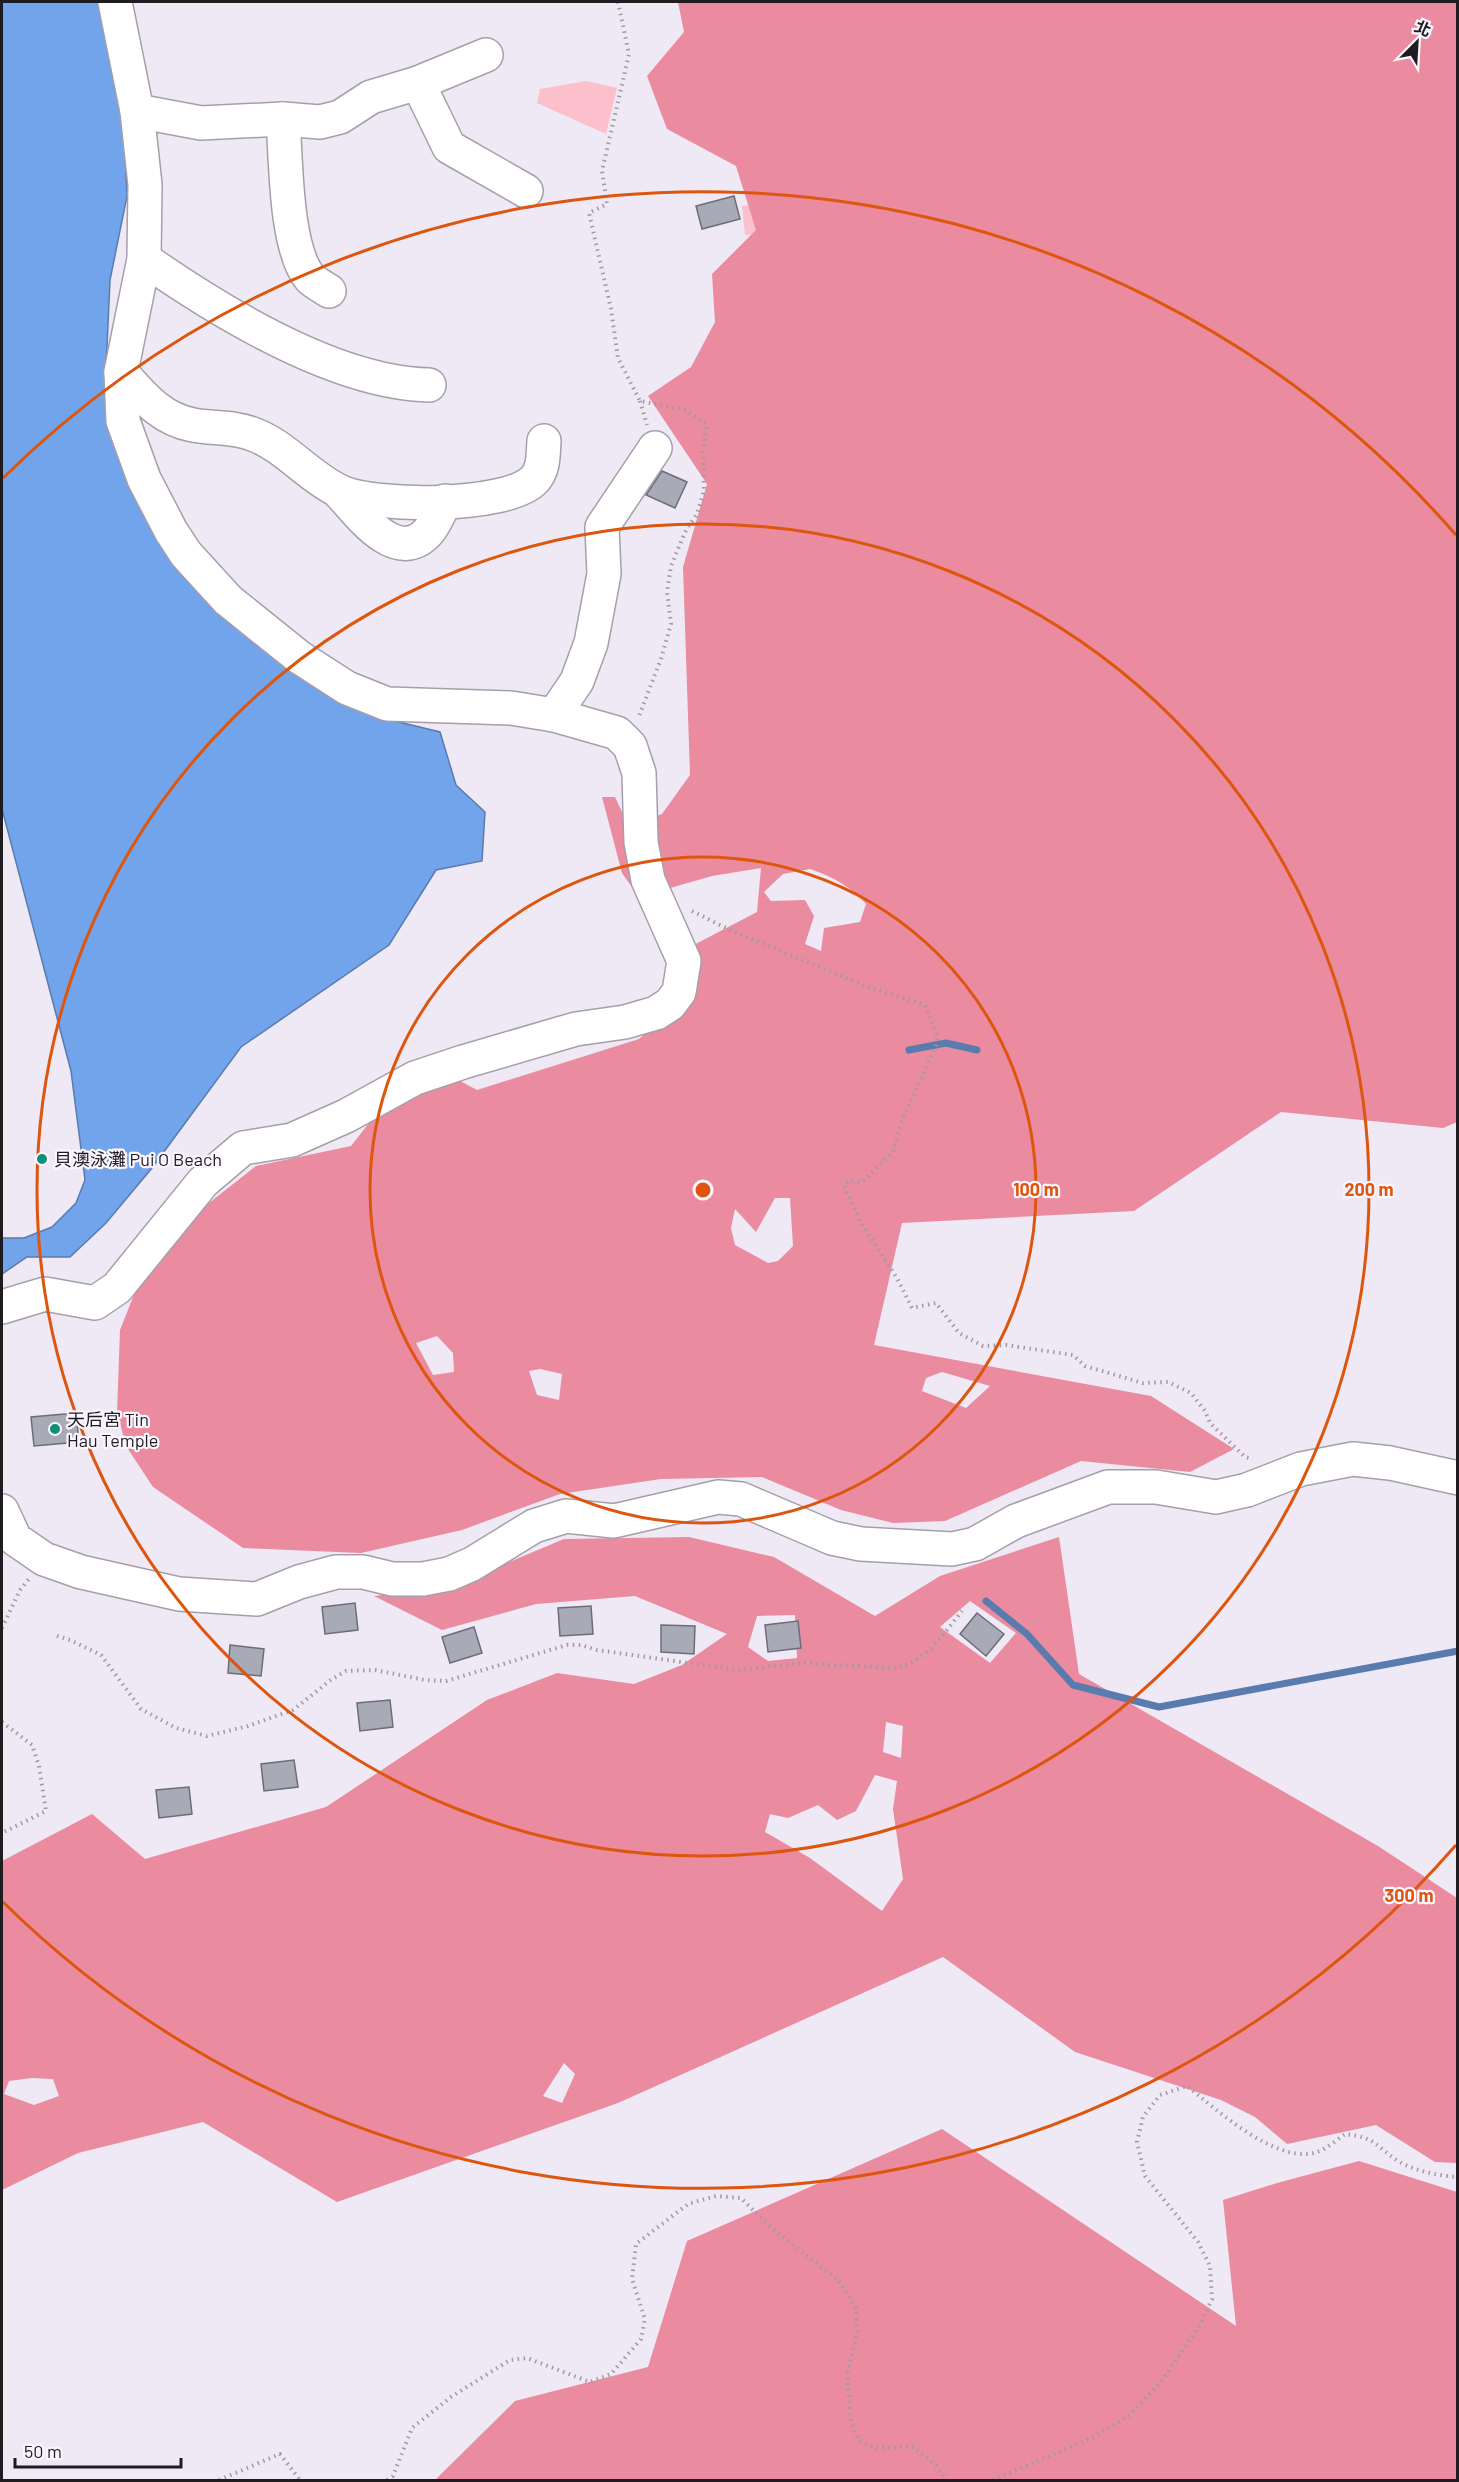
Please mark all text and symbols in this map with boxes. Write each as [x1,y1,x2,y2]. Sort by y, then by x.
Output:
north arrow [1387,12,1447,72]
text: 北 [1412,16,1434,40]
place label: 貝澳泳灘 Pui O Beach [54,1148,222,1170]
marker: 貝澳泳灘 Pui O Beach [35,1152,49,1166]
text: 100 m [1013,1178,1059,1200]
text: 200 m [1344,1178,1394,1200]
centre of rings [693,1180,713,1200]
place label: 天后宮 Tin Hau Temple [67,1408,158,1451]
marker: 天后宮 Tin Hau Temple [48,1422,62,1436]
text: 300 m [1385,1884,1433,1906]
scale bar [15,2431,182,2469]
text: 50 m [24,2440,62,2462]

